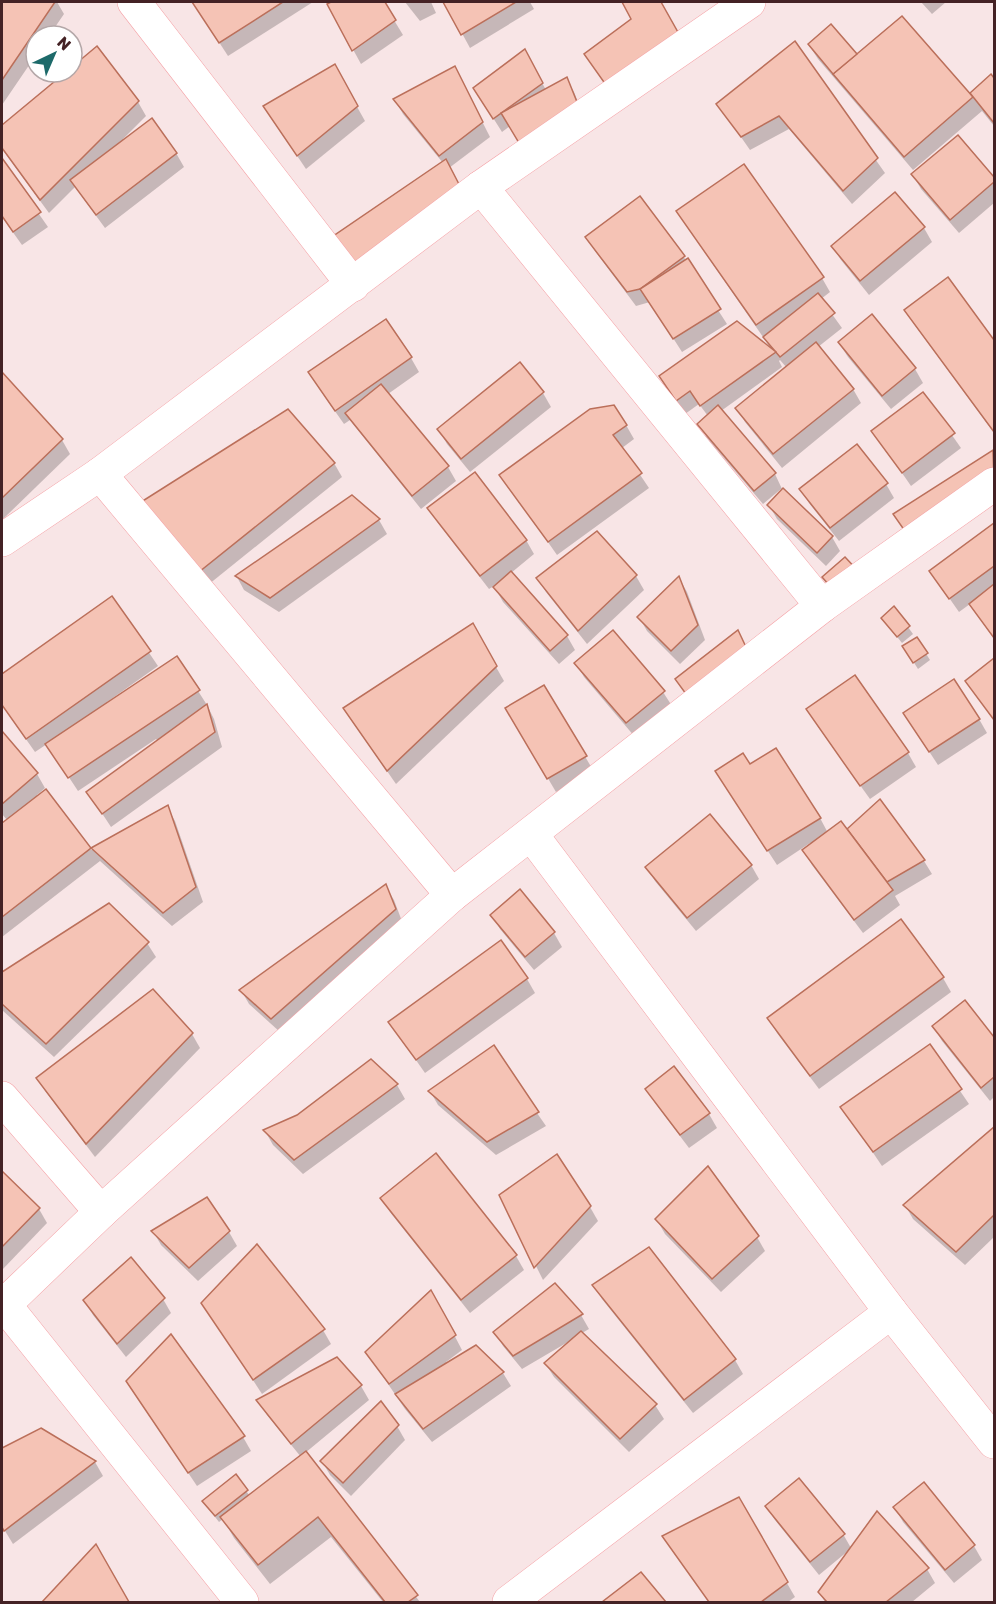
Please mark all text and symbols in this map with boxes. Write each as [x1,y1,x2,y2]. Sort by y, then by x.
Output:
north arrow [24,24,84,84]
text: N [53,33,75,54]

